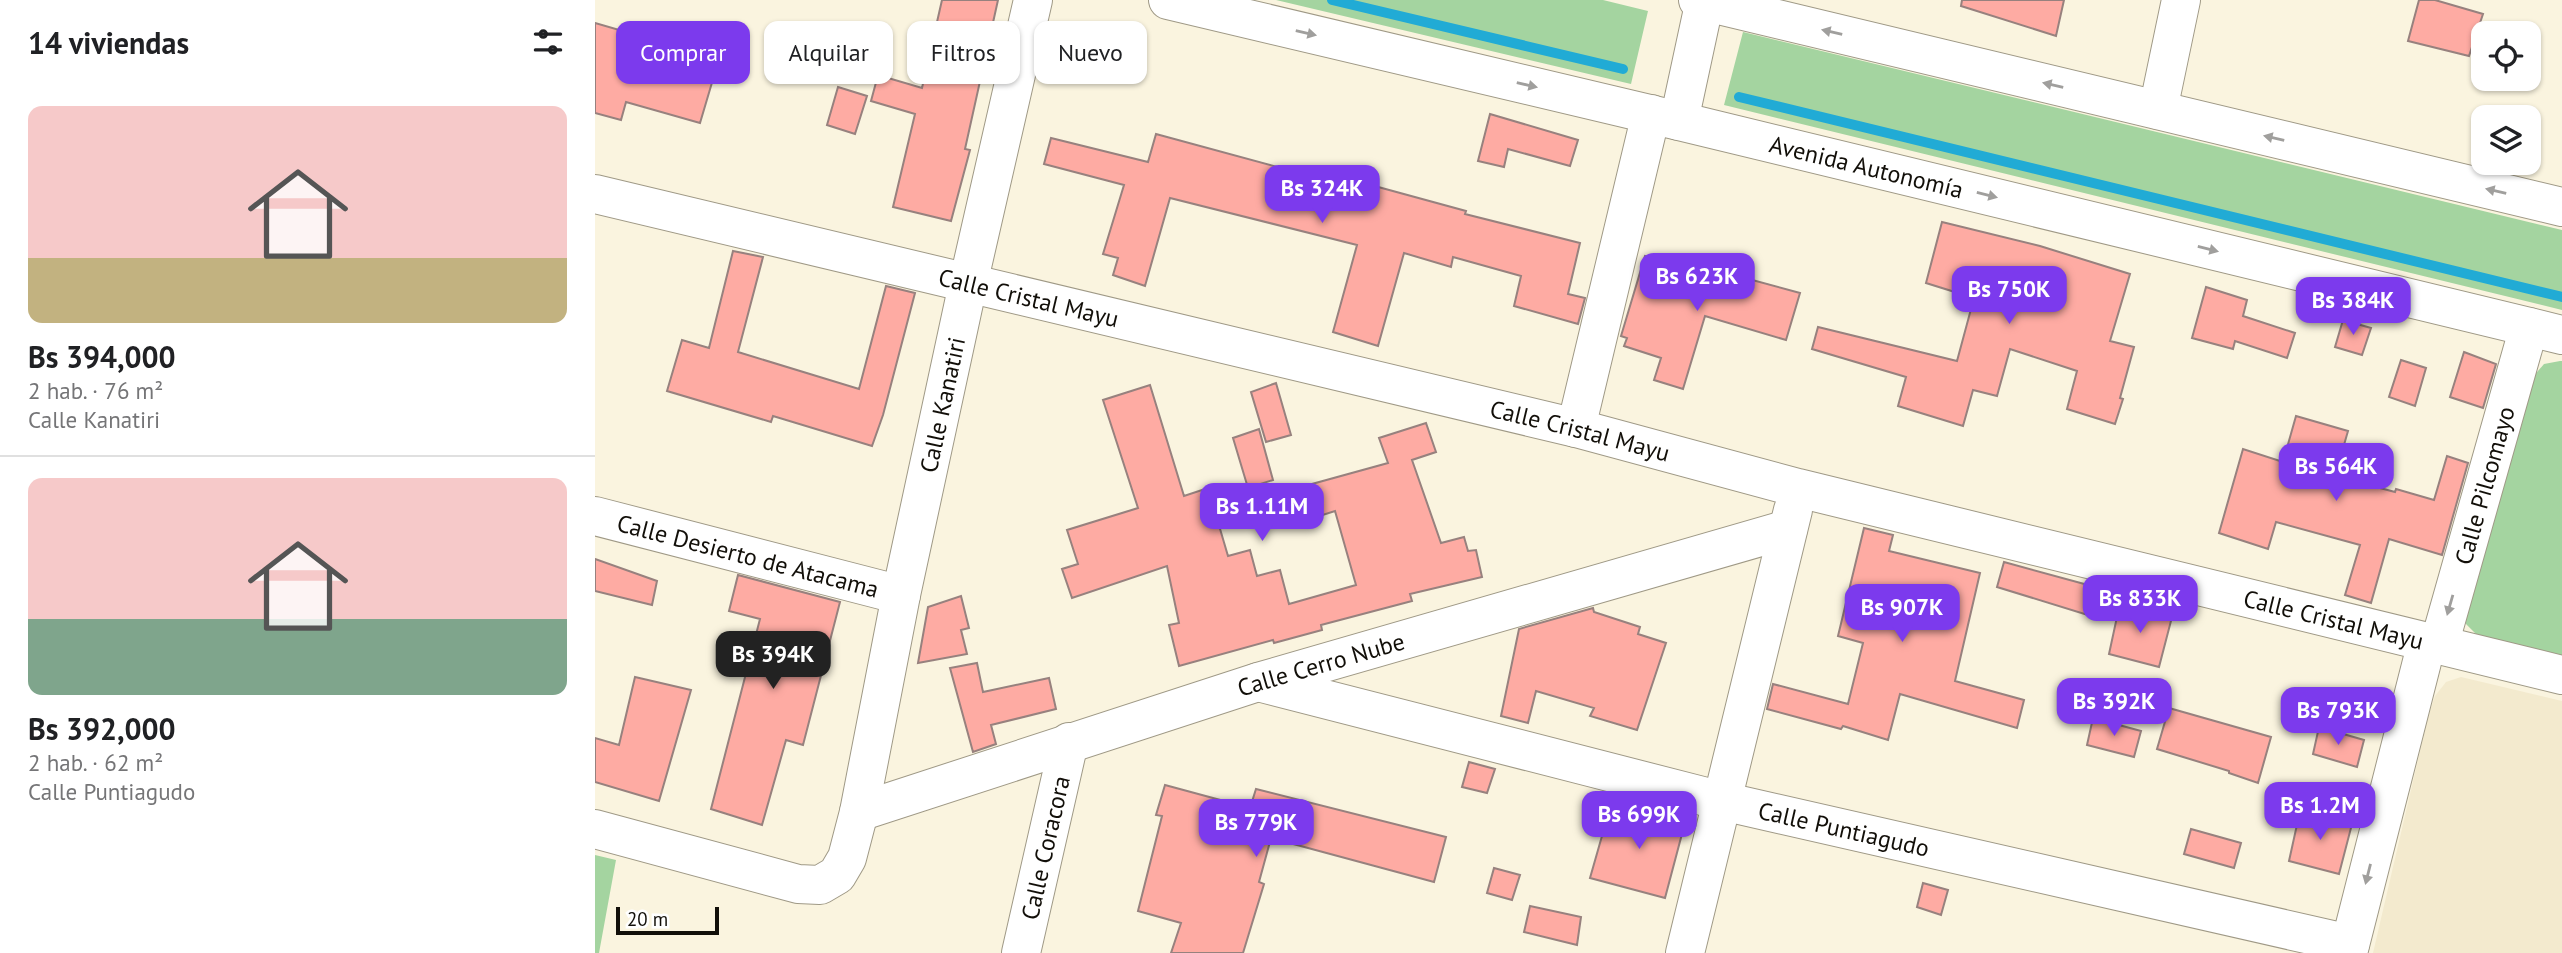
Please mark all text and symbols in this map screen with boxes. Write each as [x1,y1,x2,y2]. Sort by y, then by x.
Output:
chip: Comprar [616,21,750,84]
chip: Alquilar [764,21,893,84]
chip: Filtros [907,21,1020,84]
chip: Nuevo [1034,21,1147,84]
map controls [2471,21,2541,175]
button: locate [2471,21,2541,91]
text: 14 viviendas [28,23,189,62]
icon: filters [529,23,567,61]
one-way arrow [1821,26,1843,37]
one-way arrow [1295,27,1317,38]
one-way arrow [2042,79,2064,90]
one-way arrow [1516,80,1538,91]
button: layers [2471,105,2541,175]
street label: Avenida Autonomía [1766,128,1966,205]
one-way arrow [2263,132,2285,143]
icon: home [235,151,361,277]
pin: Bs 324K [1257,166,1387,225]
text: Bs 324K [1281,173,1363,202]
one-way arrow [2485,185,2507,196]
one-way arrow [1976,190,1998,201]
one-way arrow [2197,244,2219,255]
pin: Bs 623K [1632,254,1762,313]
street label: Calle Cristal Mayu [936,261,1122,334]
text: Bs 623K [1656,261,1738,290]
pin: Bs 750K [1944,266,2074,326]
text: Bs 750K [1968,274,2050,303]
pin: Bs 384K [2288,278,2418,337]
text: Bs 384K [2312,285,2394,314]
street label: Calle Kanatiri [912,334,972,475]
text: Bs 394,000 [28,337,176,376]
text: 2 hab. · 76 m² [28,376,163,405]
street label: Calle Cristal Mayu [1487,393,1673,468]
street label: Calle Pilcomayo [2447,403,2521,568]
text: Calle Kanatiri [28,405,160,434]
pin: Bs 564K [2271,444,2401,503]
text: Bs 564K [2295,451,2377,480]
pin: Bs 1.11M [1190,484,1334,543]
text: Bs 1.11M [1216,491,1308,520]
street label: Calle Desierto de Atacama [614,507,882,604]
icon: home [235,523,361,649]
pin: Bs 833K [2075,576,2205,635]
street label: Calle Cristal Mayu [2240,582,2427,656]
text: Bs 833K [2099,583,2181,612]
pin: Bs 907K [1837,584,1967,644]
text: Bs 907K [1861,592,1943,621]
one-way arrow [2445,594,2455,615]
street label: Calle Cerro Nube [1233,625,1408,703]
pin: Bs 394K [708,632,838,691]
text: Bs 394K [732,639,814,668]
pin: Bs 392K [2049,678,2179,738]
text: Bs 392K [2073,686,2155,715]
pin: Bs 793K [2273,688,2403,747]
text: Bs 793K [2297,695,2379,724]
text: Bs 392,000 [28,709,176,748]
text: 2 hab. · 62 m² [28,748,163,777]
street label: Calle Coracora [1014,773,1076,923]
text: Calle Puntiagudo [28,777,195,806]
pin: Bs 1.2M [2255,782,2385,842]
text: Bs 1.2M [2280,790,2360,819]
pin: Bs 699K [1574,792,1704,851]
street label: Calle Puntiagudo [1755,794,1932,863]
text: Bs 699K [1598,799,1680,828]
pin: Bs 779K [1191,800,1321,859]
text: Bs 779K [1215,807,1297,836]
one-way arrow [2362,863,2373,885]
scale bar [616,904,719,936]
text: 20 m [627,907,668,931]

